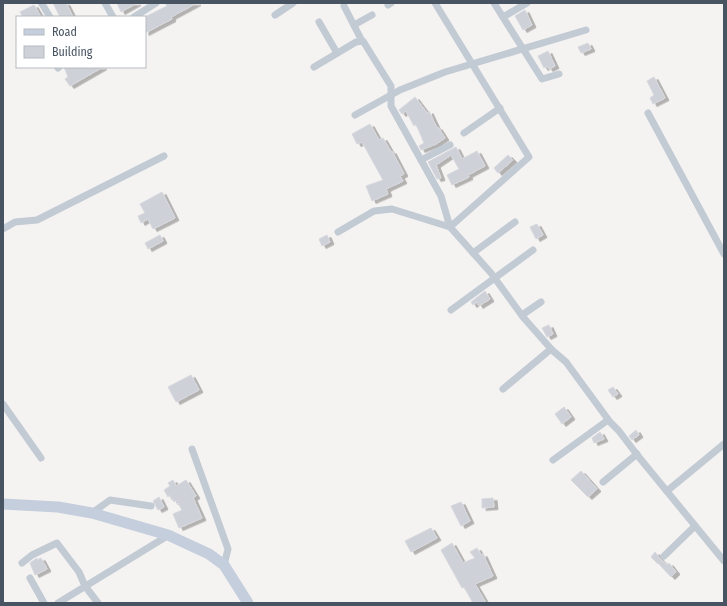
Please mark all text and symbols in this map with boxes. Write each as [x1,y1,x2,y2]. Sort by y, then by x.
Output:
legend [16,16,146,68]
text: Road [52,25,77,39]
text: Building [52,45,93,59]

